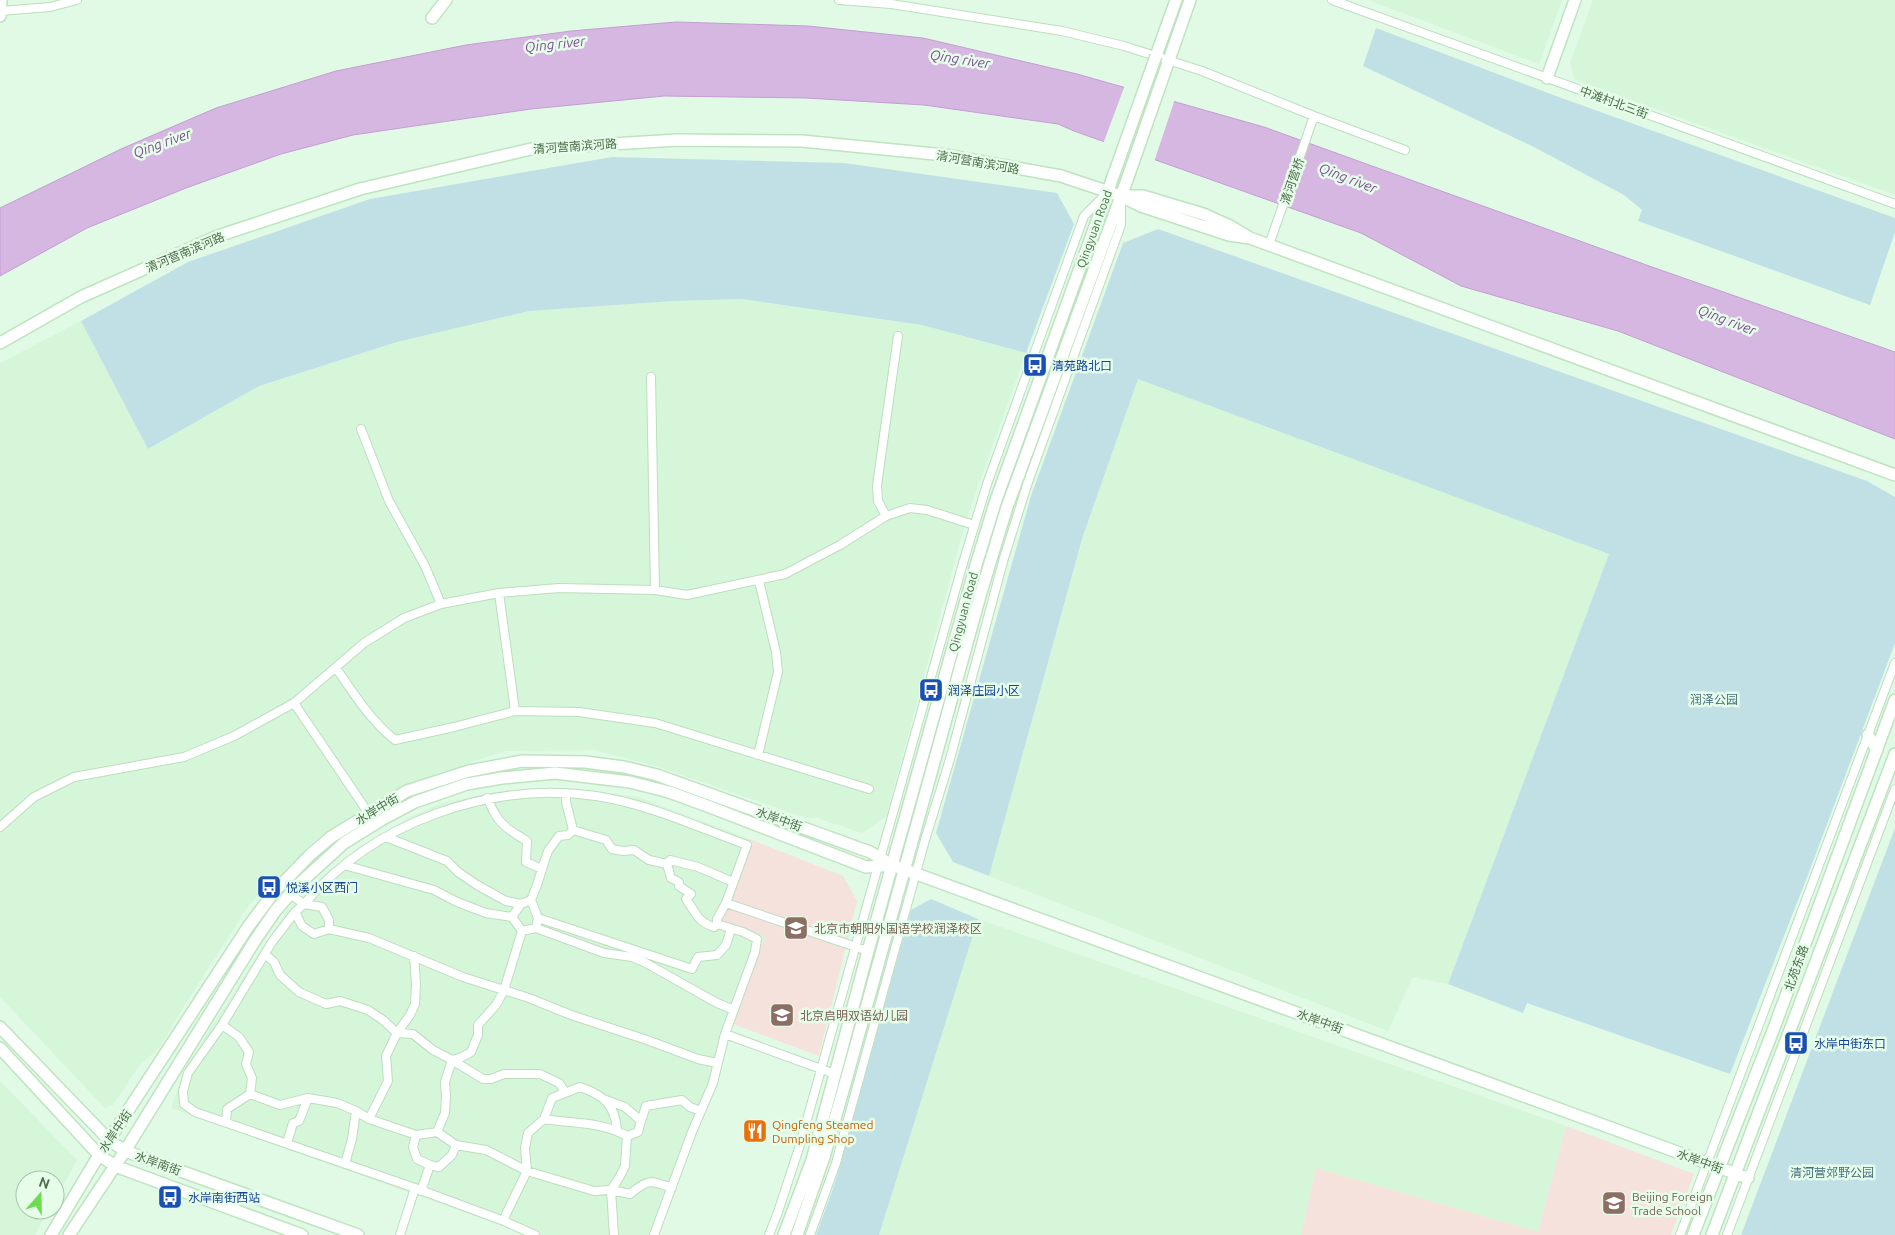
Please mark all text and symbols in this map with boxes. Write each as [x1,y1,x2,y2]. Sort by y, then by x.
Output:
water label: Qing river [524,33,587,56]
water label: Qing river [929,46,992,73]
street label: 中滩村北三街 [1578,84,1650,120]
water label: Qing river [131,125,194,162]
street label: 清河营南滨河路 [533,137,617,155]
street label: 清河营南滨河路 [936,148,1020,176]
street label: 清河营桥 [1278,156,1306,206]
water label: Qing river [1316,160,1380,198]
street label: Qingyuan Road [1074,188,1114,270]
street label: 清河营南滨河路 [144,230,226,274]
water label: Qing river [1695,302,1759,340]
bus stop icon: 清苑路北口 [1022,352,1048,378]
place label: 清苑路北口 [1052,359,1112,372]
street label: Qingyuan Road [946,571,980,653]
bus stop icon: 润泽庄园小区 [918,677,944,703]
place label: 润泽庄园小区 [948,684,1020,697]
park label: 润泽公园 [1690,693,1738,706]
street label: 水岸中街 [353,791,401,827]
street label: 水岸中街 [754,805,804,833]
bus stop icon: 悦溪小区西门 [256,874,282,900]
place label: 悦溪小区西门 [286,881,358,894]
school or university icon: 北京市朝阳外国语学校润泽校区 [783,915,809,941]
place label: 北京市朝阳外国语学校润泽校区 [814,922,982,935]
street label: 北苑东路 [1782,943,1810,993]
school or university icon: 北京启明双语幼儿园 [769,1002,795,1028]
street label: 水岸中街 [1295,1007,1345,1035]
place label: 北京启明双语幼儿园 [800,1009,908,1022]
bus stop icon: 水岸中街东口 [1783,1030,1809,1056]
place label: 水岸中街东口 [1814,1037,1886,1050]
street label: 水岸中街 [96,1107,134,1155]
restaurant icon: Qingfeng Steamed Dumpling Shop [742,1118,768,1144]
place label: Qingfeng Steamed Dumpling Shop [772,1118,873,1145]
street label: 水岸中街 [1675,1147,1725,1175]
street label: 水岸南街 [133,1149,183,1177]
park label: 清河营郊野公园 [1790,1166,1874,1179]
north arrow [15,1170,65,1220]
text: N [37,1173,52,1192]
bus stop icon: 水岸南街西站 [157,1184,183,1210]
school or university icon: Beijing Foreign Trade School [1601,1190,1627,1216]
place label: Beijing Foreign Trade School [1632,1190,1713,1217]
place label: 水岸南街西站 [188,1191,260,1204]

